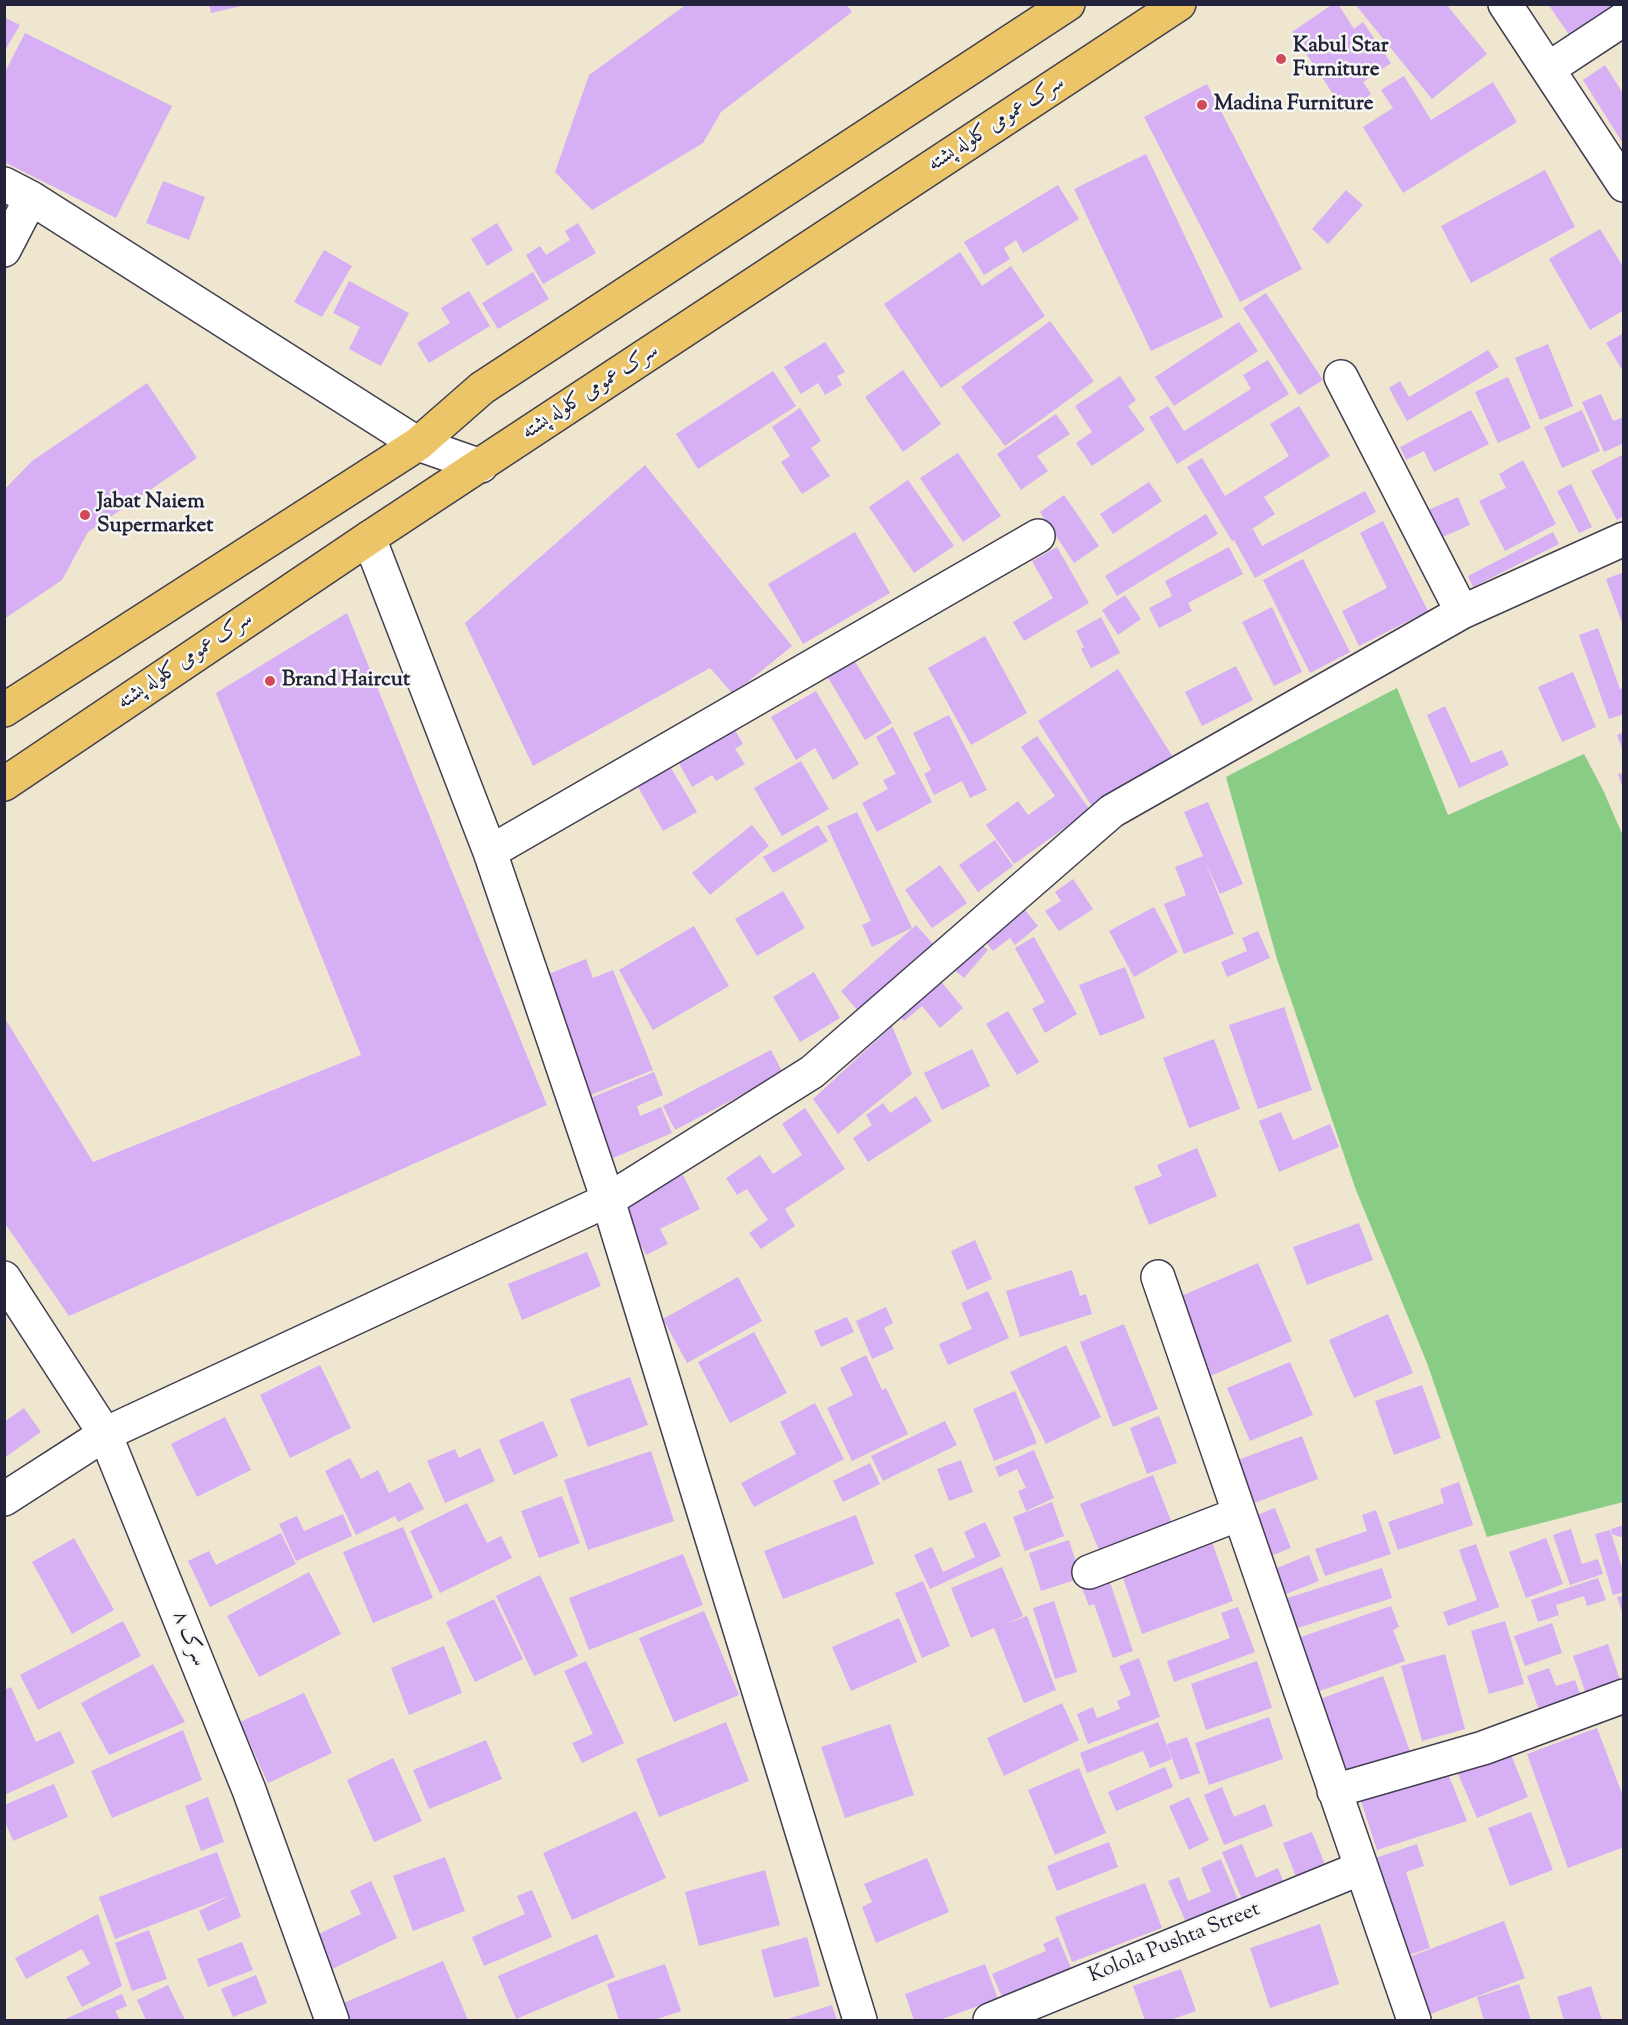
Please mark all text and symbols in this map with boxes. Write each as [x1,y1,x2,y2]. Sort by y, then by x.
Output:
place label: Kabul Star Furniture [1293,34,1389,84]
marker: Kabul Star Furniture [1274,52,1288,66]
street label: سرک عمومی کلوله پشته [924,72,1070,178]
place label: Madina Furniture [1214,92,1374,118]
marker: Madina Furniture [1195,98,1209,112]
street label: سرک عمومی کلوله پشته [518,340,664,446]
place label: Jabat Naiem Supermarket [97,490,213,540]
marker: Jabat Naiem Supermarket [78,508,92,522]
street label: سرک عمومی کلوله پشته [114,607,258,717]
place label: Brand Haircut [282,668,410,694]
marker: Brand Haircut [263,674,277,688]
street label: سرک ۸ [165,1607,211,1671]
street label: Kolola Pushta Street [1086,1898,1264,1990]

